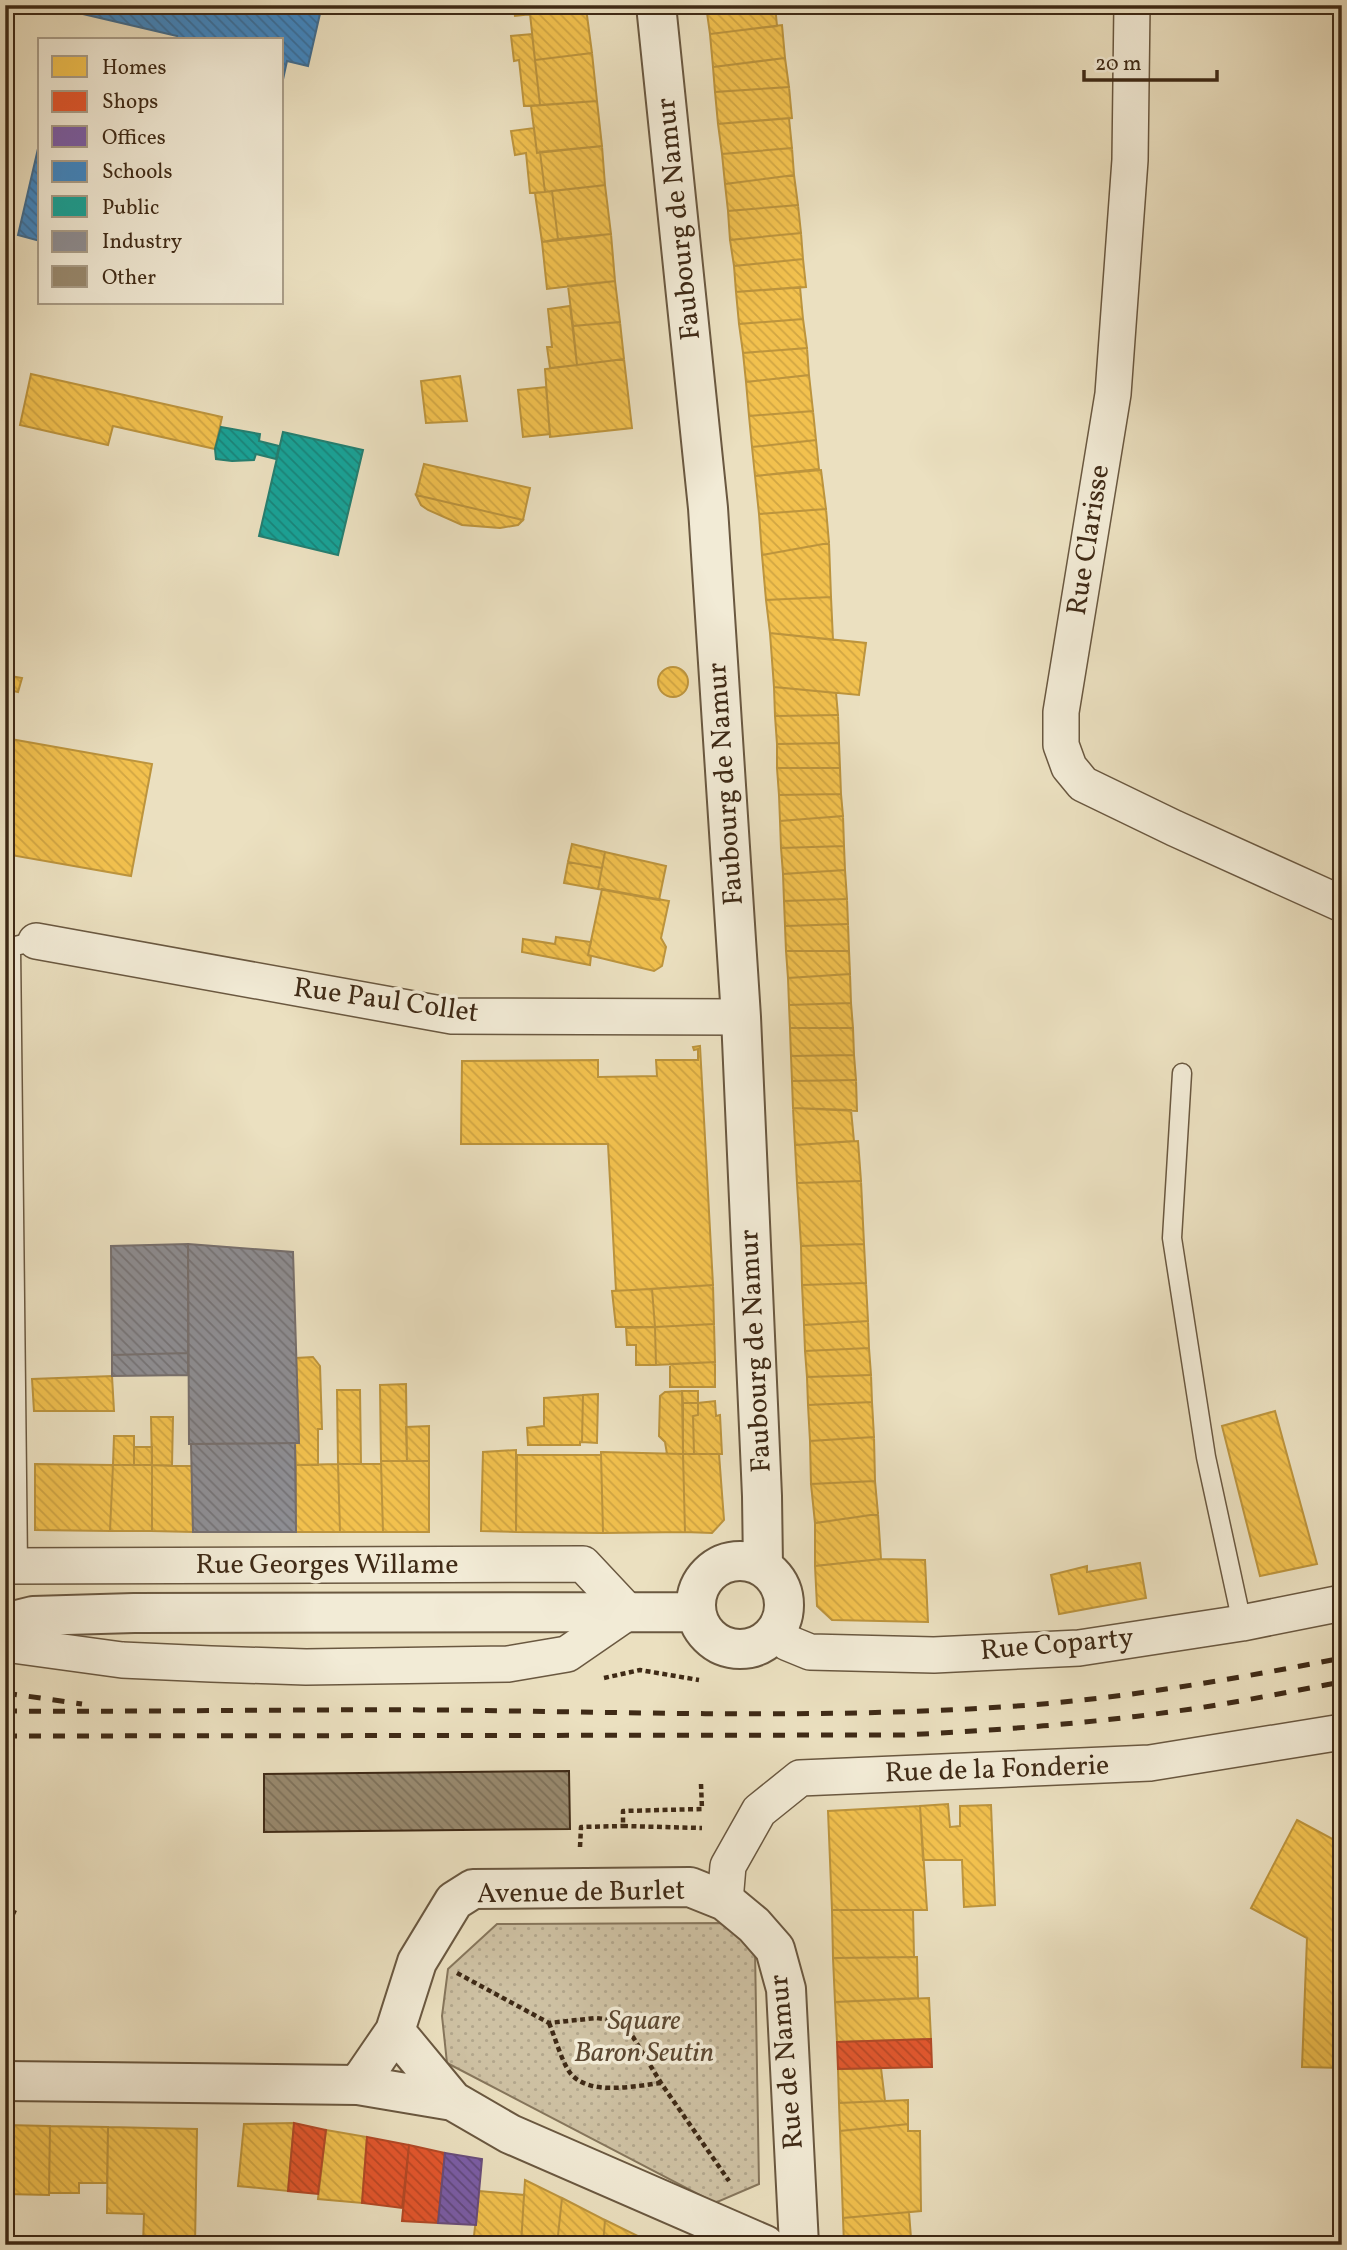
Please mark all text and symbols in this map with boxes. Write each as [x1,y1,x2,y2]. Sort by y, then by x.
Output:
legend [38,38,284,304]
scale bar [1084,38,1218,82]
text: 20 m [1095,50,1141,79]
text: Homes [102,54,167,83]
text: Shops [102,88,158,117]
street label: Faubourg de Namur [647,96,711,342]
text: Offices [102,124,166,153]
text: Schools [102,158,172,187]
text: Public [102,194,159,223]
text: Industry [102,228,183,257]
text: Other [102,264,156,293]
street label: Rue Clarisse [1058,462,1120,618]
street label: Faubourg de Namur [698,661,754,907]
street label: Rue Paul Collet [291,969,481,1033]
street label: Faubourg de Namur [730,1228,782,1474]
street label: Rue Georges Willame [196,1546,458,1585]
street label: Rue Coparty [979,1619,1135,1671]
street label: Rue de la Fonderie [884,1747,1110,1793]
street label: Avenue de Burlet [477,1872,685,1914]
street label: Rue de Namur [760,1973,814,2151]
park label: Square Baron Seutin [574,2002,714,2073]

